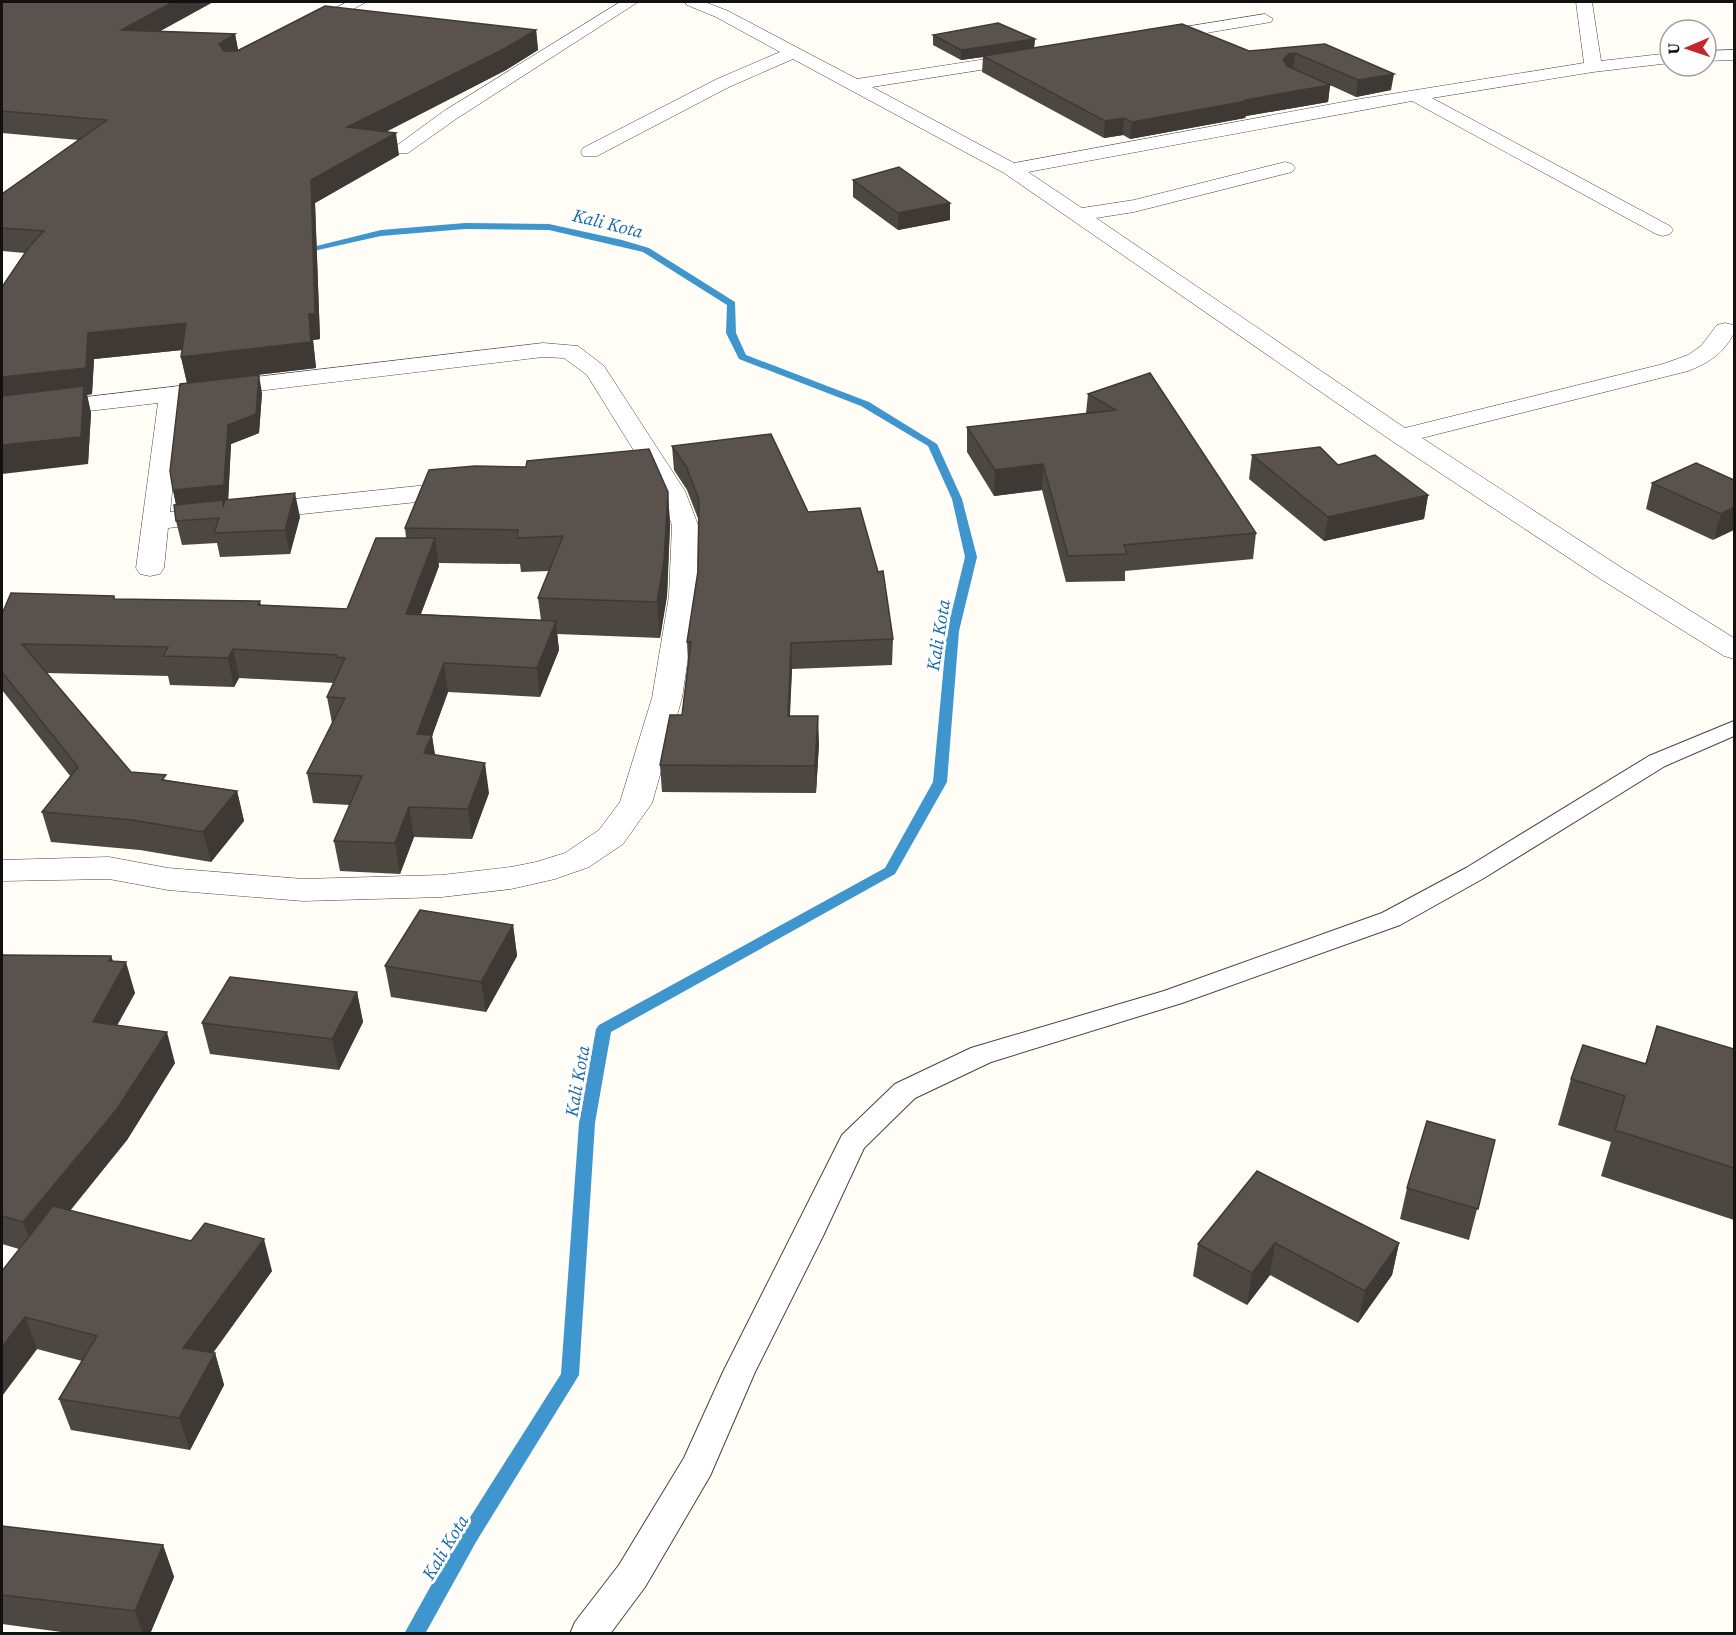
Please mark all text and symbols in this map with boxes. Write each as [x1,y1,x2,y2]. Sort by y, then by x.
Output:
north arrow [1658,18,1718,78]
text: U [1662,42,1684,55]
water label: Kali Kota [569,202,646,244]
water label: Kali Kota [920,597,956,673]
water label: Kali Kota [558,1043,596,1119]
water label: Kali Kota [415,1509,474,1585]

